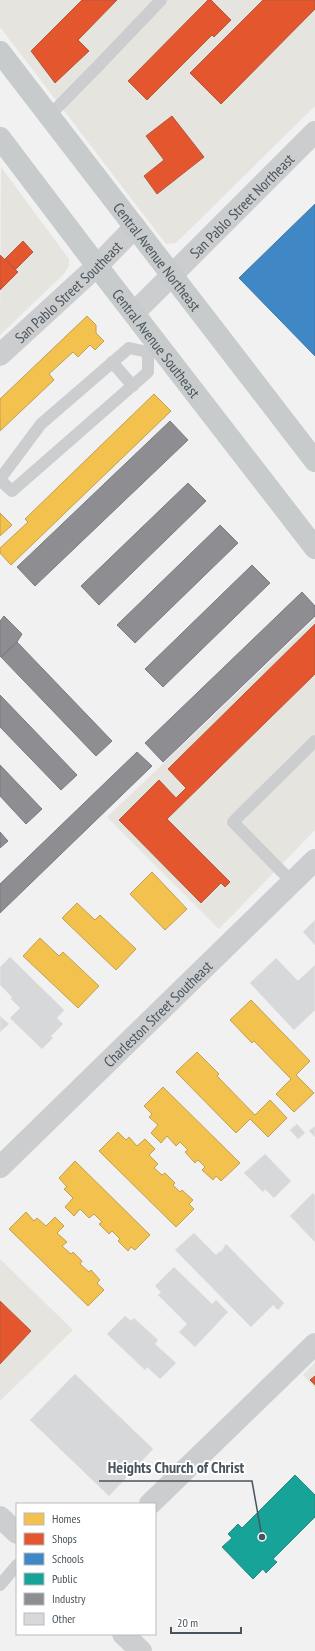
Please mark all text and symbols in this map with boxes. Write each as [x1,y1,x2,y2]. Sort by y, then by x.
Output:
street label: San Pablo Street Northeast [185,149,298,262]
street label: Central Avenue Northeast [110,198,205,315]
street label: San Pablo Street Southeast [10,237,126,347]
street label: Central Avenue Southeast [109,285,205,401]
street label: Charleston Street Southeast [99,956,216,1071]
callout: Heights Church of Christ [99,1453,252,1481]
text: Heights Church of Christ [108,1457,245,1477]
legend [16,1503,156,1635]
text: Homes [52,1511,80,1526]
text: Shops [52,1531,77,1546]
text: Schools [52,1551,84,1566]
text: Public [52,1571,78,1586]
text: Industry [52,1591,86,1606]
scale bar [171,1609,241,1635]
text: Other [52,1611,76,1626]
text: 20 m [177,1615,198,1630]

